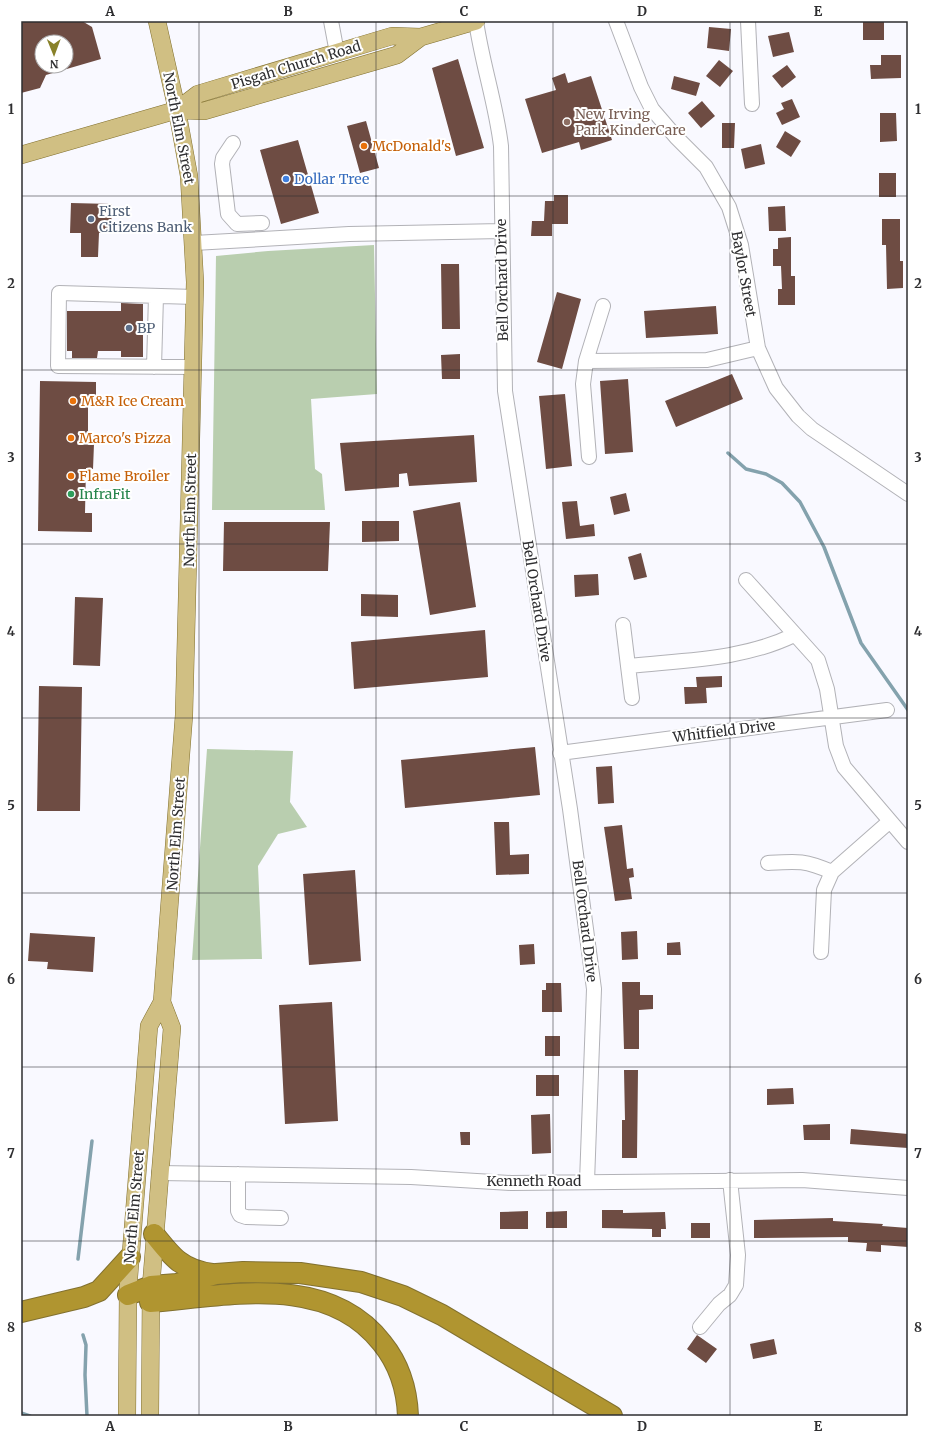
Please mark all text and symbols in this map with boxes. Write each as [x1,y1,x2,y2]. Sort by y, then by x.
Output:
text: A [104,3,115,20]
text: B [283,3,293,20]
text: C [460,3,469,20]
text: D [637,3,647,20]
text: E [814,3,823,20]
north arrow [34,34,74,74]
street label: Pisgah Church Road [229,37,364,93]
text: N [49,57,59,71]
street label: North Elm Street [159,70,199,186]
text: 1 [8,101,14,118]
text: 1 [915,101,921,118]
place label: New Irving Park KinderCare [575,105,686,139]
marker: New Irving Park KinderCare [562,117,572,127]
place label: McDonald's [372,137,451,155]
marker: McDonald's [359,141,369,151]
place label: Dollar Tree [294,170,369,188]
marker: Dollar Tree [281,174,291,184]
place label: First Citizens Bank [99,202,192,236]
marker: First Citizens Bank [86,214,96,224]
street label: Bell Orchard Drive [492,219,512,341]
street label: Baylor Street [728,230,761,319]
text: 2 [7,275,15,292]
text: 2 [914,275,922,292]
place label: BP [137,319,155,337]
marker: BP [124,323,134,333]
place label: M&R Ice Cream [81,392,184,410]
marker: M&R Ice Cream [68,396,78,406]
place label: Marco's Pizza [79,429,171,447]
marker: Marco's Pizza [66,433,76,443]
text: 3 [7,449,15,466]
text: 3 [914,449,922,466]
street label: North Elm Street [180,452,200,567]
place label: Flame Broiler [79,467,170,485]
marker: Flame Broiler [66,471,76,481]
place label: InfraFit [79,485,131,503]
marker: InfraFit [66,489,76,499]
street label: Bell Orchard Drive [519,539,555,663]
text: 4 [7,623,16,640]
text: 4 [914,623,923,640]
street label: Whitfield Drive [671,716,776,746]
street label: North Elm Street [163,776,189,891]
text: 5 [7,797,15,814]
text: 5 [914,797,922,814]
street label: Bell Orchard Drive [569,859,601,983]
text: 6 [7,971,15,988]
text: 6 [914,971,922,988]
text: 7 [7,1145,15,1162]
text: 7 [914,1145,922,1162]
street label: North Elm Street [120,1149,148,1264]
street label: Kenneth Road [487,1172,582,1190]
text: 8 [7,1319,15,1336]
text: 8 [914,1319,922,1336]
text: A [104,1418,115,1435]
text: B [283,1418,293,1435]
text: C [460,1418,469,1435]
text: D [637,1418,647,1435]
text: E [814,1418,823,1435]

